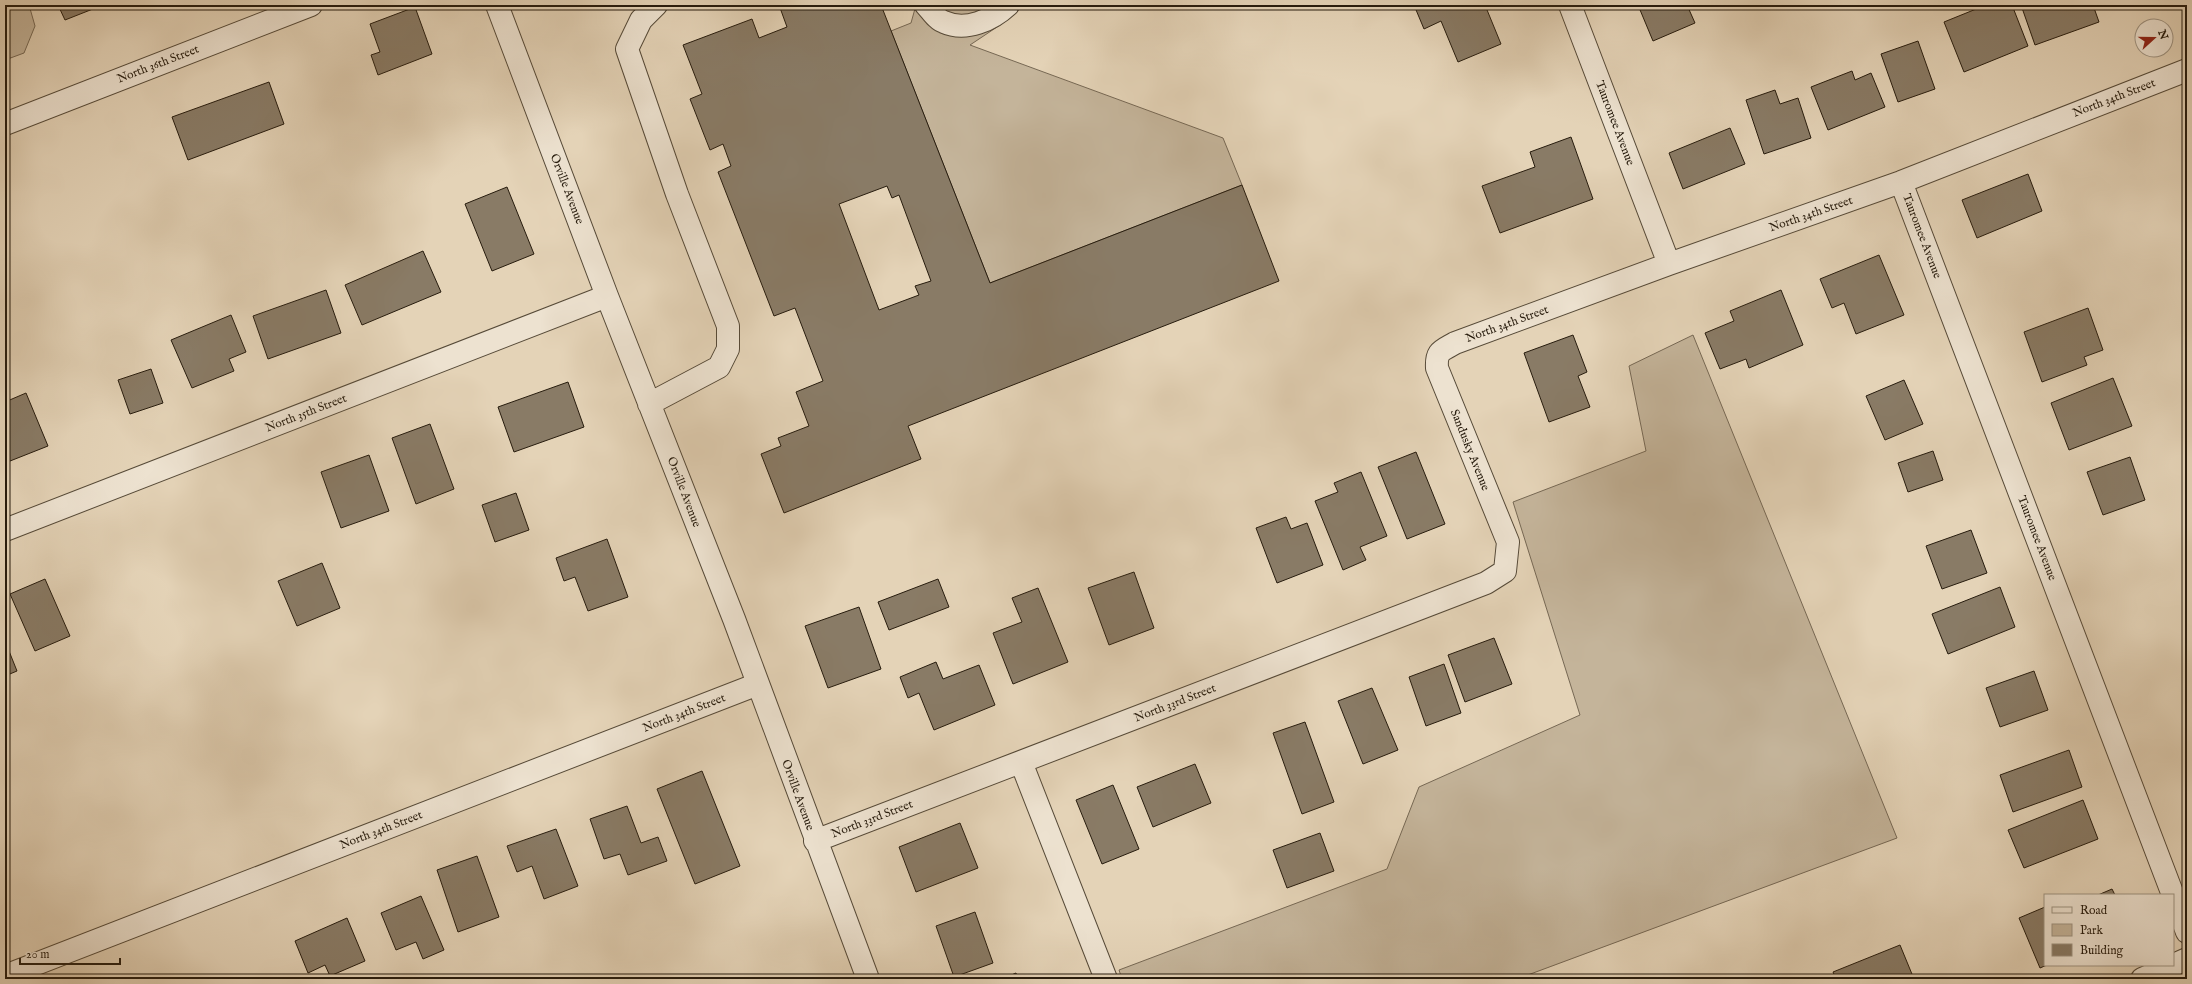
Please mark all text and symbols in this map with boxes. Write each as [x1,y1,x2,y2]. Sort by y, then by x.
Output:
north arrow [2134,18,2174,58]
text: N [2154,27,2171,42]
street label: North 36th Street [115,41,201,87]
street label: North 34th Street [2071,75,2157,121]
street label: Tauromee Avenue [1592,78,1638,168]
street label: Orville Avenue [547,152,587,227]
street label: Tauromee Avenue [1899,191,1945,281]
street label: North 34th Street [1767,193,1855,235]
street label: North 34th Street [1463,302,1551,346]
street label: North 35th Street [263,391,349,435]
street label: Sandusky Avenue [1447,407,1493,493]
street label: Orville Avenue [664,455,704,530]
street label: Tauromee Avenue [2014,493,2060,583]
street label: North 33rd Street [1132,681,1218,725]
street label: North 34th Street [641,690,727,736]
street label: Orville Avenue [778,758,818,833]
street label: North 33rd Street [829,797,915,841]
street label: North 34th Street [338,807,424,853]
legend [2044,894,2174,966]
text: Road [2080,903,2108,918]
text: Park [2080,923,2103,938]
scale bar [20,940,120,966]
text: Building [2080,943,2124,958]
text: 20 m [26,947,49,962]

